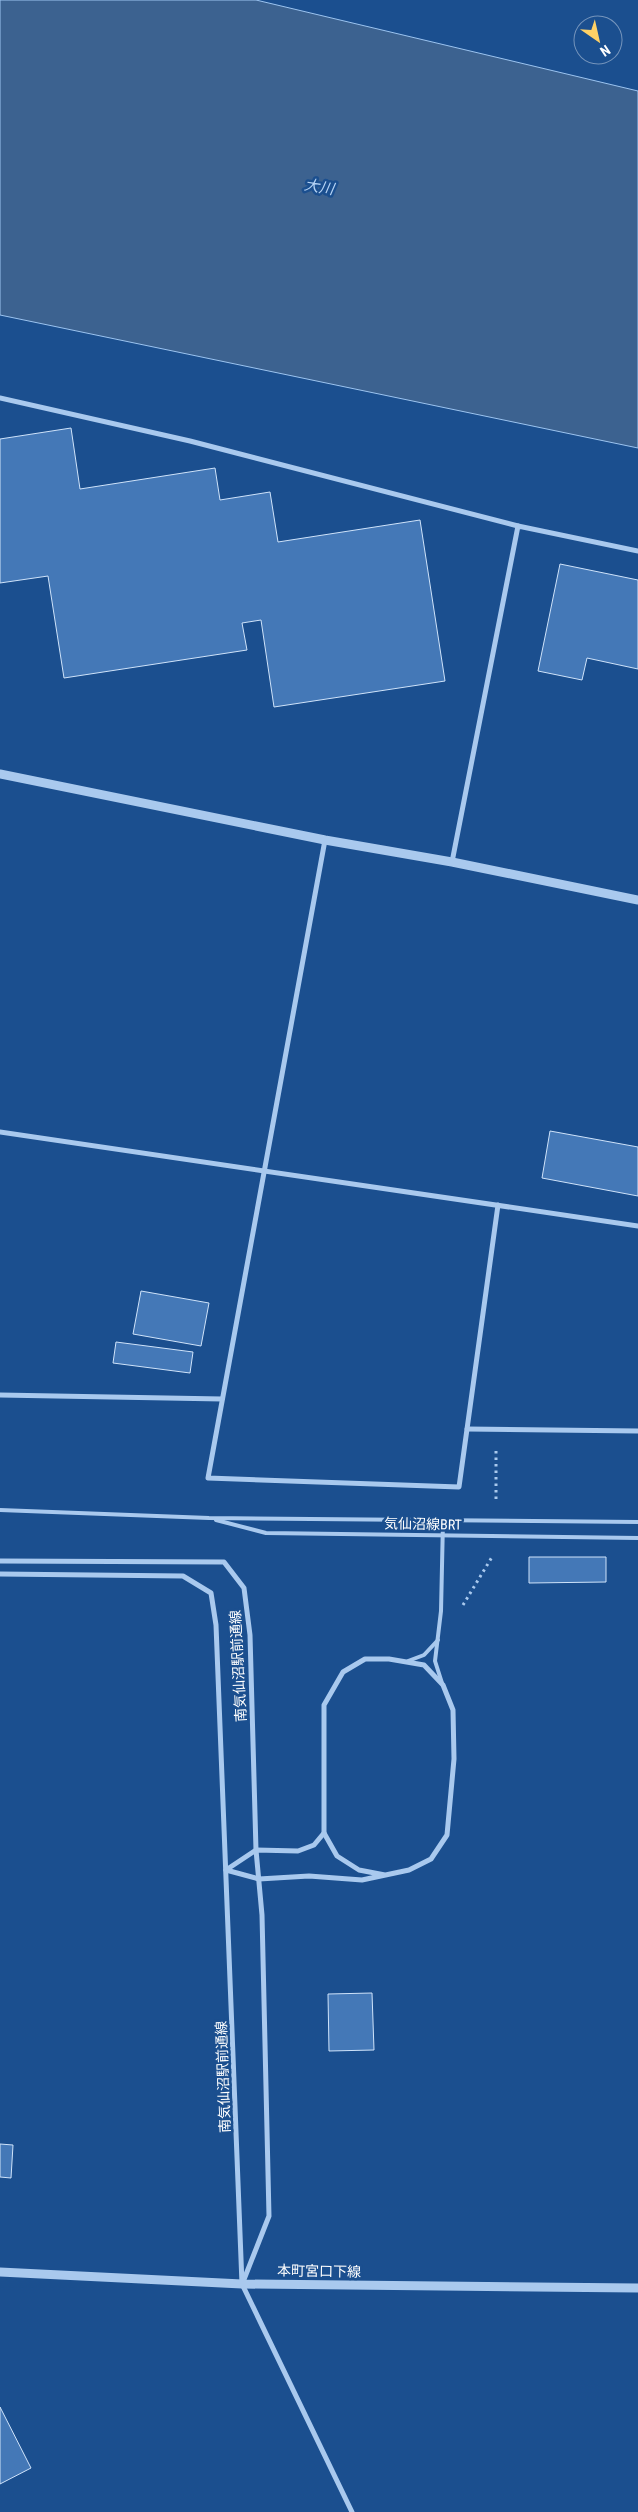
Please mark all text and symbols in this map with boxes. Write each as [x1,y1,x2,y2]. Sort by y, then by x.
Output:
north arrow [573,15,623,65]
text: N [597,42,613,60]
water label: 大川 [303,176,337,199]
street label: 気仙沼線BRT [384,1515,462,1533]
street label: 南気仙沼駅前通線 [227,1610,249,1722]
street label: 南気仙沼駅前通線 [213,2021,233,2133]
street label: 本町宮口下線 [277,2262,361,2280]

